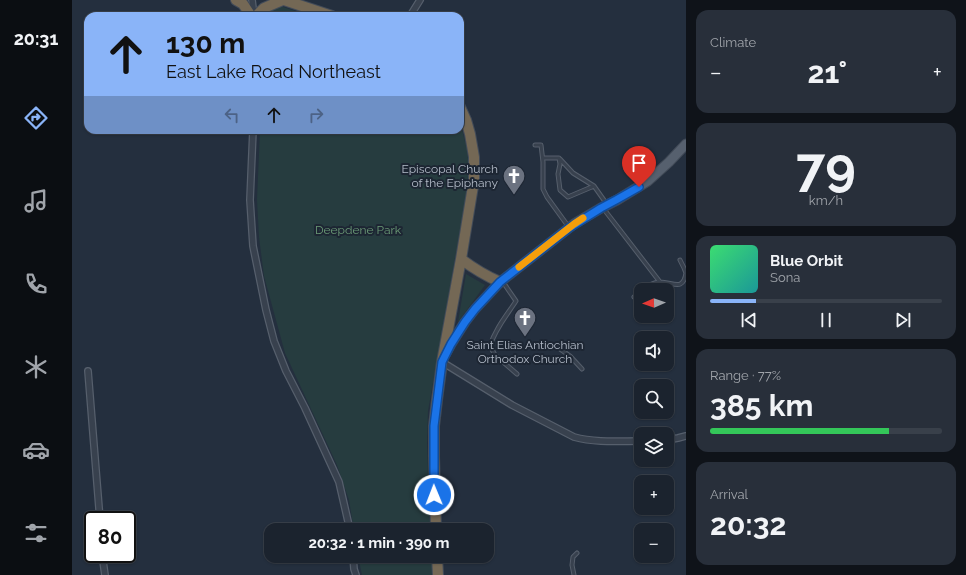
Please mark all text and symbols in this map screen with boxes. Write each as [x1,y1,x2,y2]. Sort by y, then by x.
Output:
text: 130 m [166,27,245,60]
text: 20:31 [14,28,58,49]
icon: ahead [100,28,152,80]
text: Climate [710,35,756,50]
text: 21° [808,55,847,90]
text: − [710,59,722,85]
text: + [933,59,942,85]
text: East Lake Road Northeast [166,61,381,82]
icon: directions [22,104,50,132]
icon: left [221,104,243,126]
icon: ahead [263,104,285,126]
icon: right [305,104,327,126]
text: 79 [796,136,856,197]
pin [622,146,656,187]
icon: arrive [628,152,650,174]
place label: Episcopal Church of the Epiphany [401,162,498,190]
church icon: Episcopal Church of the Epiphany [501,163,527,196]
icon: music [22,187,50,215]
text: km/h [809,193,843,208]
park label: Deepdene Park [315,223,402,237]
text: Blue Orbit [770,252,843,270]
icon: phone [22,270,50,298]
text: Sona [770,270,800,285]
north arrow [634,283,674,323]
map controls [634,283,674,563]
church icon: Saint Elias Antiochian Orthodox Church [512,305,538,338]
icon: previous [738,309,760,331]
icon: pause [815,309,837,331]
icon: next [892,309,914,331]
button: sound [634,331,674,371]
place label: Saint Elias Antiochian Orthodox Church [466,338,584,366]
icon: climate [22,353,50,381]
text: Range · 77% [710,368,781,383]
button: search [634,379,674,419]
text: 385 km [710,388,813,423]
button: layers [634,427,674,467]
icon: car [22,436,50,464]
position arrow [413,474,455,516]
button: + [634,475,674,515]
text: Arrival [710,487,748,502]
text: 20:32 [710,507,786,542]
speed limit sign: 80 [84,511,136,563]
icon: filters [22,519,50,547]
button: − [634,523,674,563]
text: 20:32 · 1 min · 390 m [308,534,450,552]

